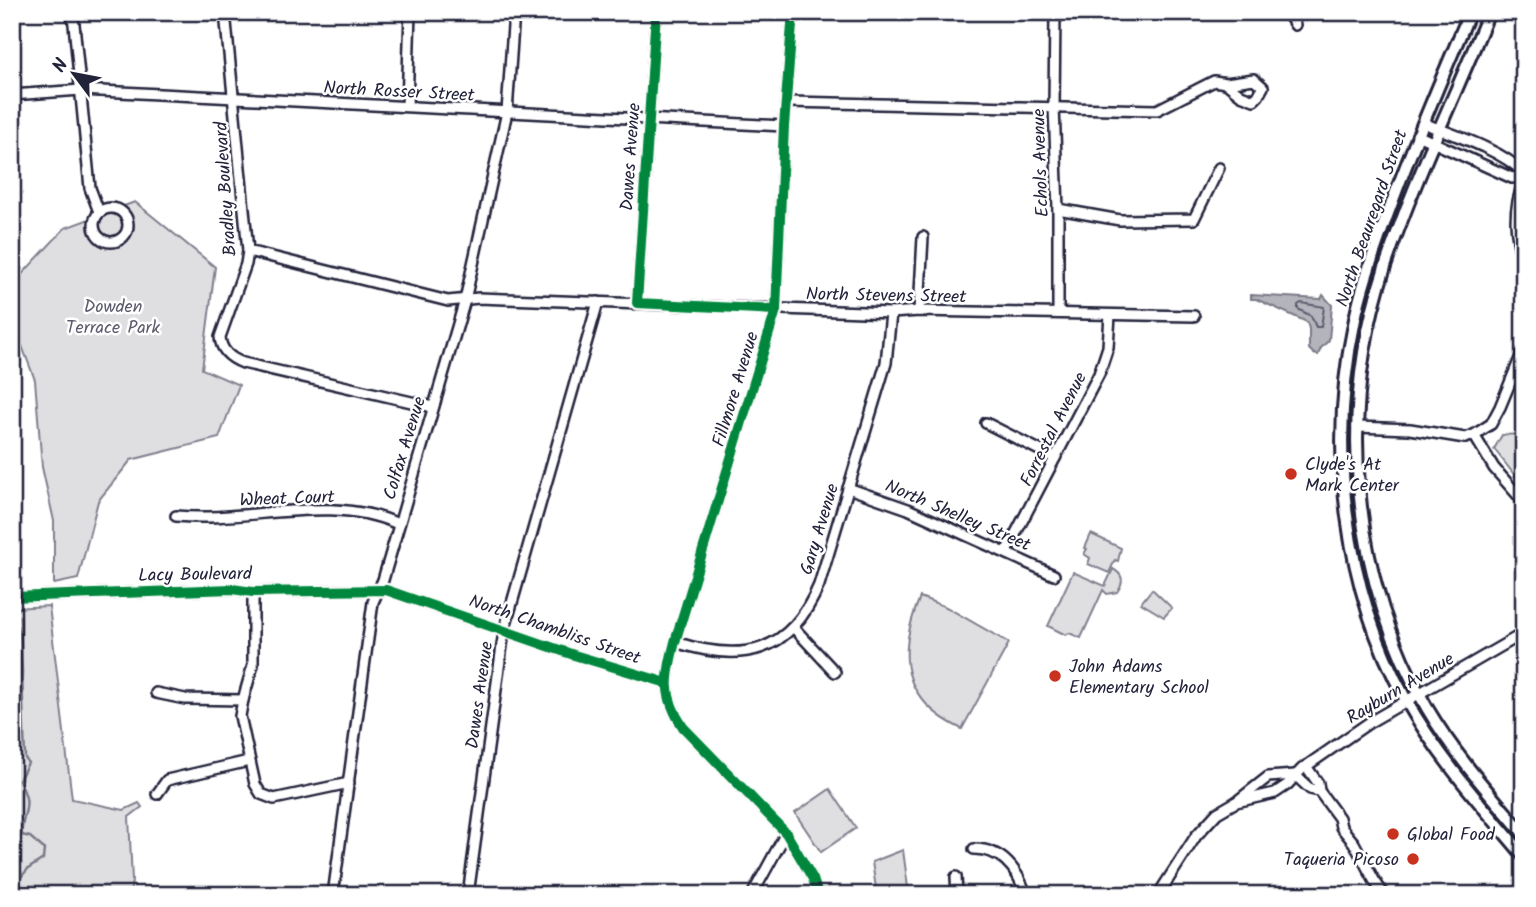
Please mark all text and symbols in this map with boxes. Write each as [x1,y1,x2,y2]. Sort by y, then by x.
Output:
north arrow [38,38,108,108]
text: N [45,53,77,79]
street label: North Rosser Street [323,74,476,111]
street label: Dawes Avenue [613,102,650,212]
street label: Echols Avenue [1025,108,1058,218]
street label: Bradley Boulevard [207,120,246,257]
street label: North Beauregard Street [1328,125,1417,311]
street label: North Stevens Street [805,281,968,312]
park label: Dowden Terrace Park [66,293,161,343]
street label: Fillmore Avenue [705,328,768,451]
street label: Forrestal Avenue [1013,367,1096,492]
street label: Colfax Avenue [376,393,435,504]
place label: Clyde's At Mark Center [1305,451,1400,501]
marker: Clyde's At Mark Center [1283,466,1299,482]
street label: North Shelley Street [880,473,1036,561]
street label: Gary Avenue [793,480,848,579]
street label: Wheat Court [239,483,336,516]
street label: Lacy Boulevard [138,560,253,591]
street label: North Chambliss Street [465,587,645,674]
street label: Dawes Avenue [459,640,502,751]
street label: Rayburn Avenue [1341,646,1460,733]
place label: John Adams Elementary School [1069,653,1210,703]
marker: John Adams Elementary School [1047,668,1063,684]
place label: Global Food [1407,821,1496,850]
marker: Global Food [1385,826,1401,842]
place label: Taqueria Picoso [1284,846,1399,875]
marker: Taqueria Picoso [1405,851,1421,867]

